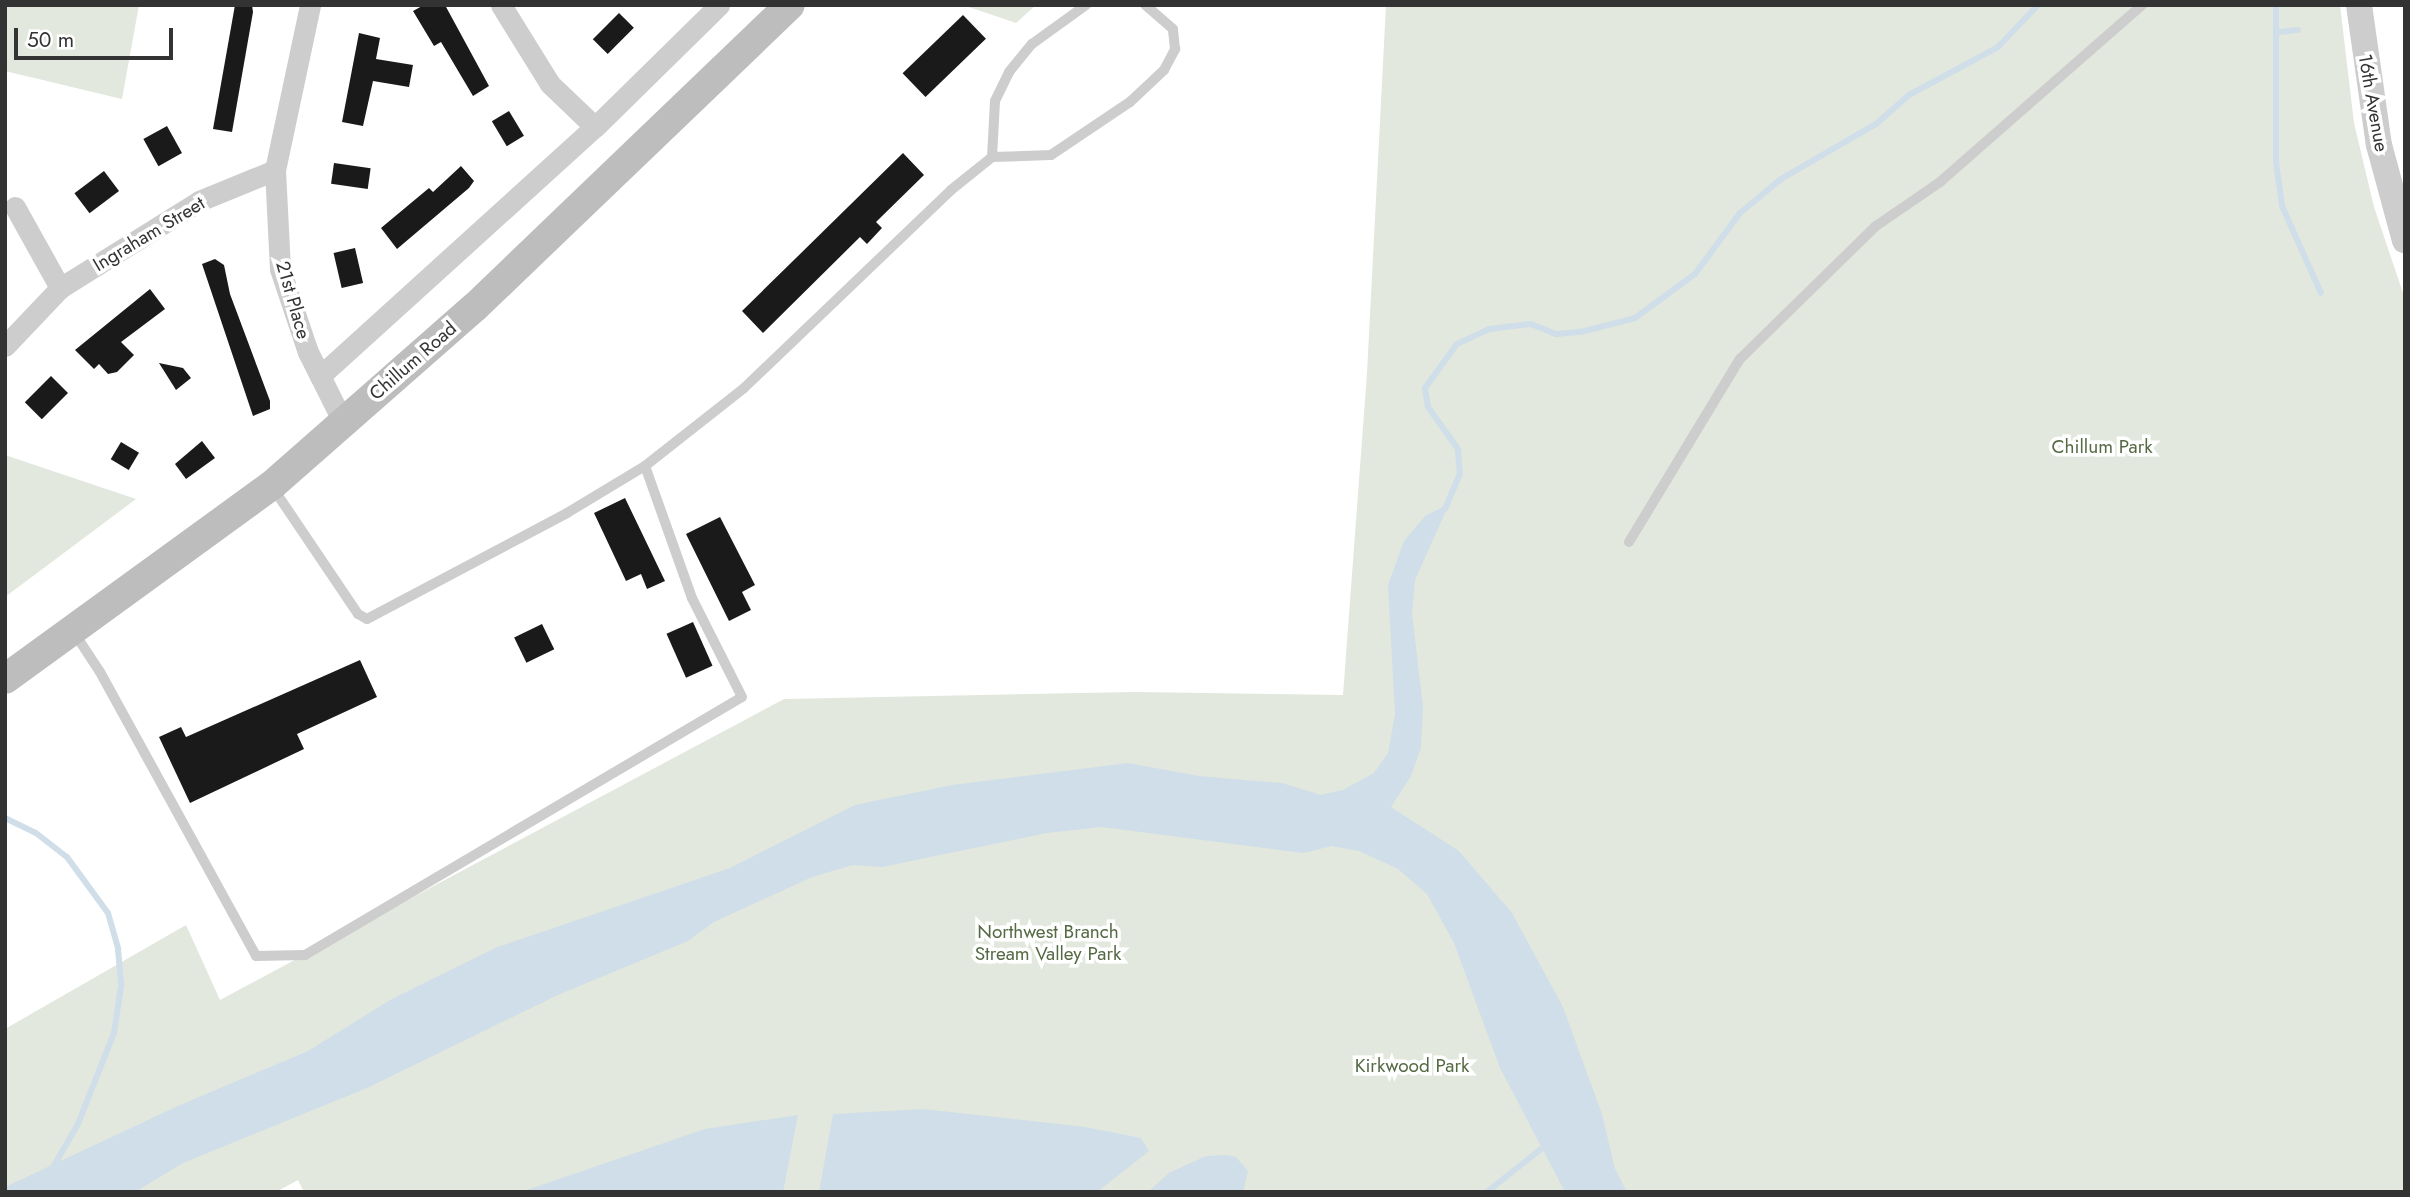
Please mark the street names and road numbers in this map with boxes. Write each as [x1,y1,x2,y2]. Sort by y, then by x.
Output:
street label: 16th Avenue [2353,52,2393,154]
street label: Ingraham Street [89,192,209,276]
street label: 21st Place [271,258,315,342]
street label: Chillum Road [365,317,461,405]

